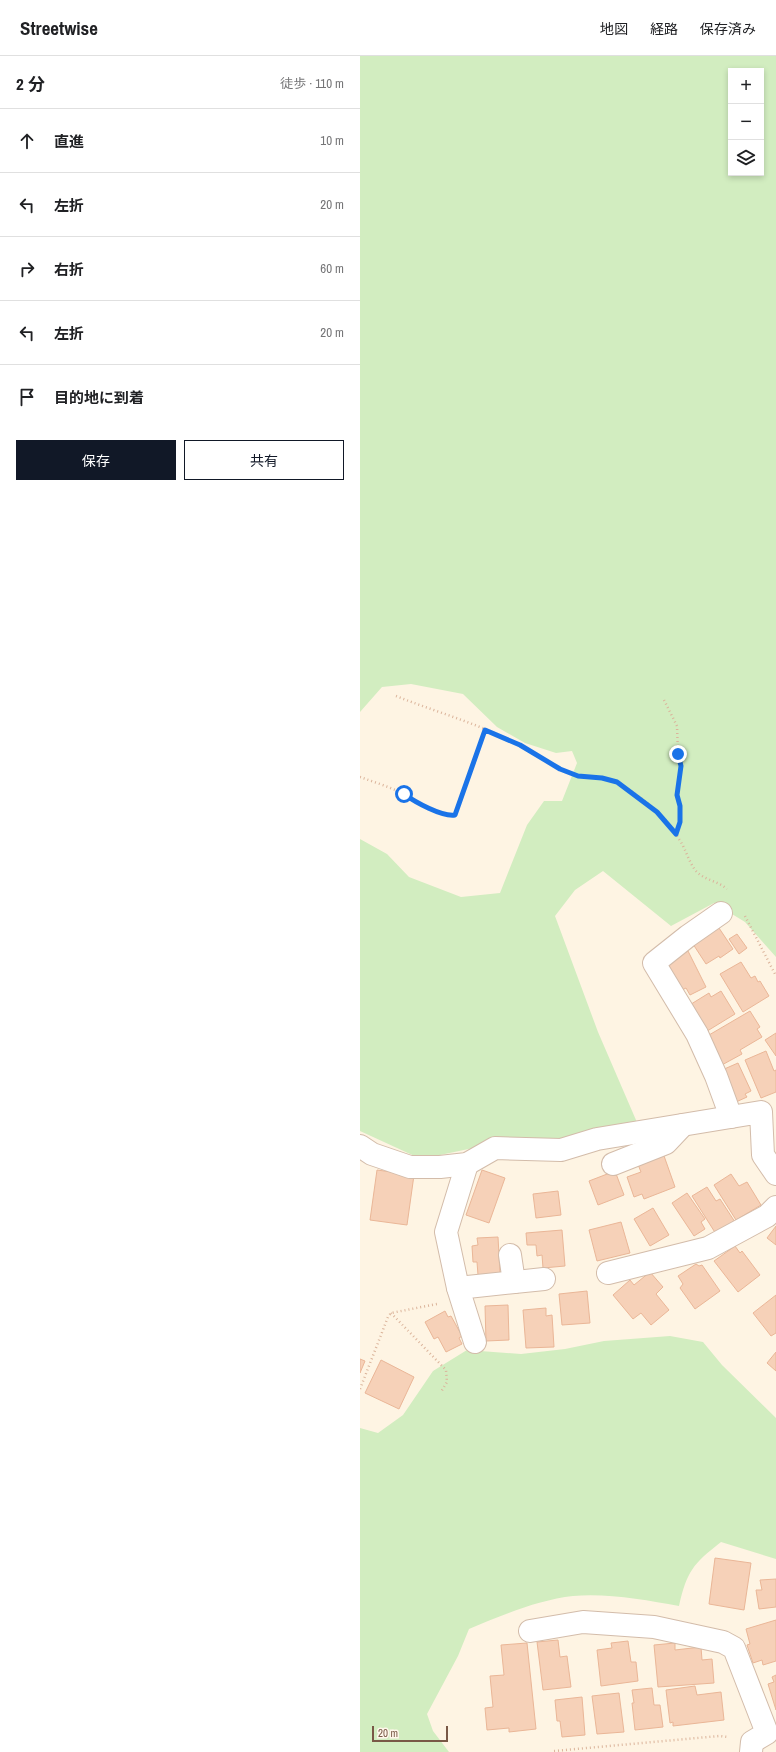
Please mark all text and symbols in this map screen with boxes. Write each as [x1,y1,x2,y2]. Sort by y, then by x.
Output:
text: Streetwise [20,15,98,41]
text: 地図 [600,20,628,38]
text: 経路 [650,20,678,38]
text: 保存済み [700,20,756,38]
map controls [728,68,764,176]
button: + [728,68,764,104]
text: 2 分 [16,72,45,95]
text: 徒歩 · 110 m [280,75,344,92]
button: − [728,104,764,140]
icon: ahead [16,130,38,152]
text: 直進 [54,131,84,152]
text: 10 m [320,132,344,149]
button: layers [728,140,764,176]
icon: left [16,194,38,216]
text: 左折 [54,195,84,216]
text: 20 m [320,196,344,213]
icon: right [16,258,38,280]
text: 右折 [54,259,84,280]
text: 60 m [320,260,344,277]
icon: left [16,322,38,344]
text: 左折 [54,323,84,344]
text: 20 m [320,324,344,341]
icon: arrive [16,386,38,408]
text: 目的地に到着 [54,387,144,408]
button: 保存 [16,440,176,480]
button: 共有 [184,440,344,480]
route end [669,745,687,763]
route start [395,785,413,803]
scale bar [372,1724,448,1743]
text: 20 m [378,1726,398,1740]

